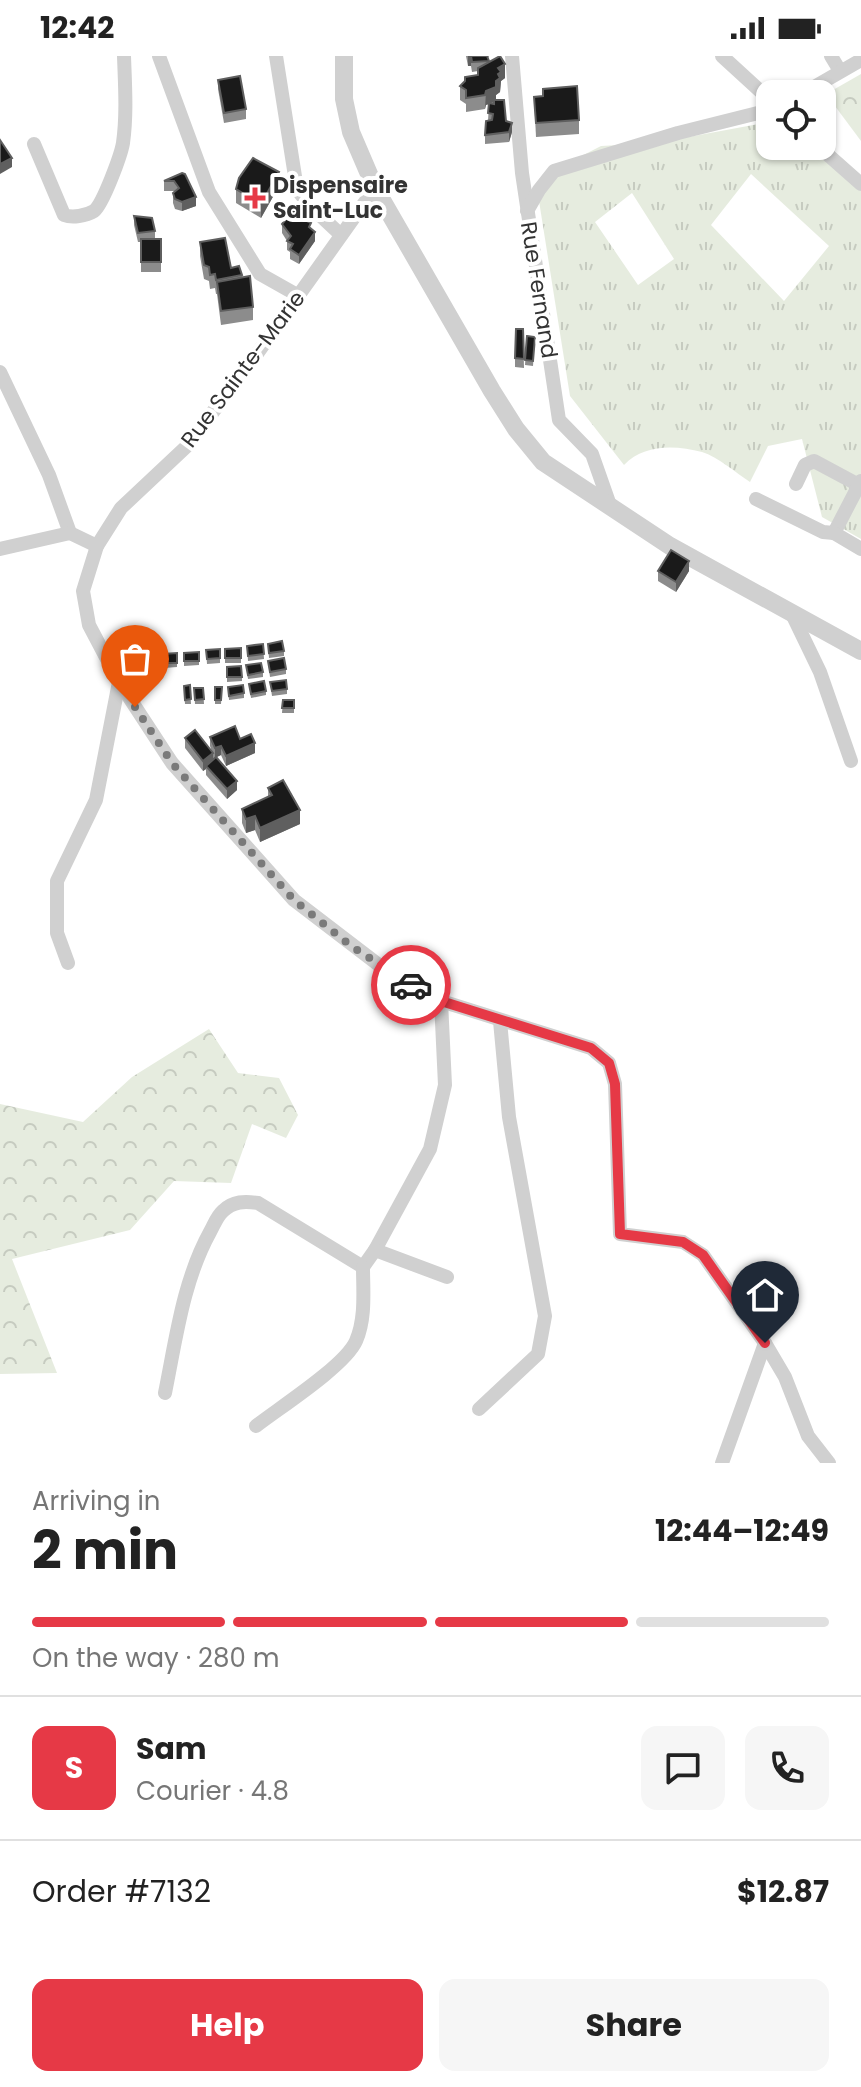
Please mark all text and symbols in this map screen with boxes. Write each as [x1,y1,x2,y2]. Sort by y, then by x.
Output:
text: 12:42 [40,6,114,49]
map controls [756,80,836,160]
button: locate [756,80,836,160]
place label: Dispensaire Saint-Luc [273,170,408,226]
marker: Dispensaire Saint-Luc [244,187,266,209]
street label: Rue Fernand [513,220,565,360]
street label: Rue Sainte-Marie [174,284,312,454]
pin [101,625,169,707]
icon: bag [113,637,157,681]
courier [371,945,451,1025]
icon: car [389,963,433,1007]
pin [731,1261,799,1343]
icon: home [743,1273,787,1317]
text: Arriving in [32,1483,161,1519]
text: 12:44–12:49 [655,1509,829,1552]
text: 2 min [32,1514,178,1587]
text: On the way · 280 m [32,1640,280,1676]
button: chat [641,1726,725,1810]
button: phone [745,1726,829,1810]
text: Sam [136,1727,207,1770]
text: S [65,1746,83,1789]
text: Courier · 4.8 [136,1773,289,1809]
text: Order #7132 [32,1870,211,1913]
text: $12.87 [737,1870,829,1913]
button: Help [32,1979,423,2071]
button: Share [439,1979,829,2071]

